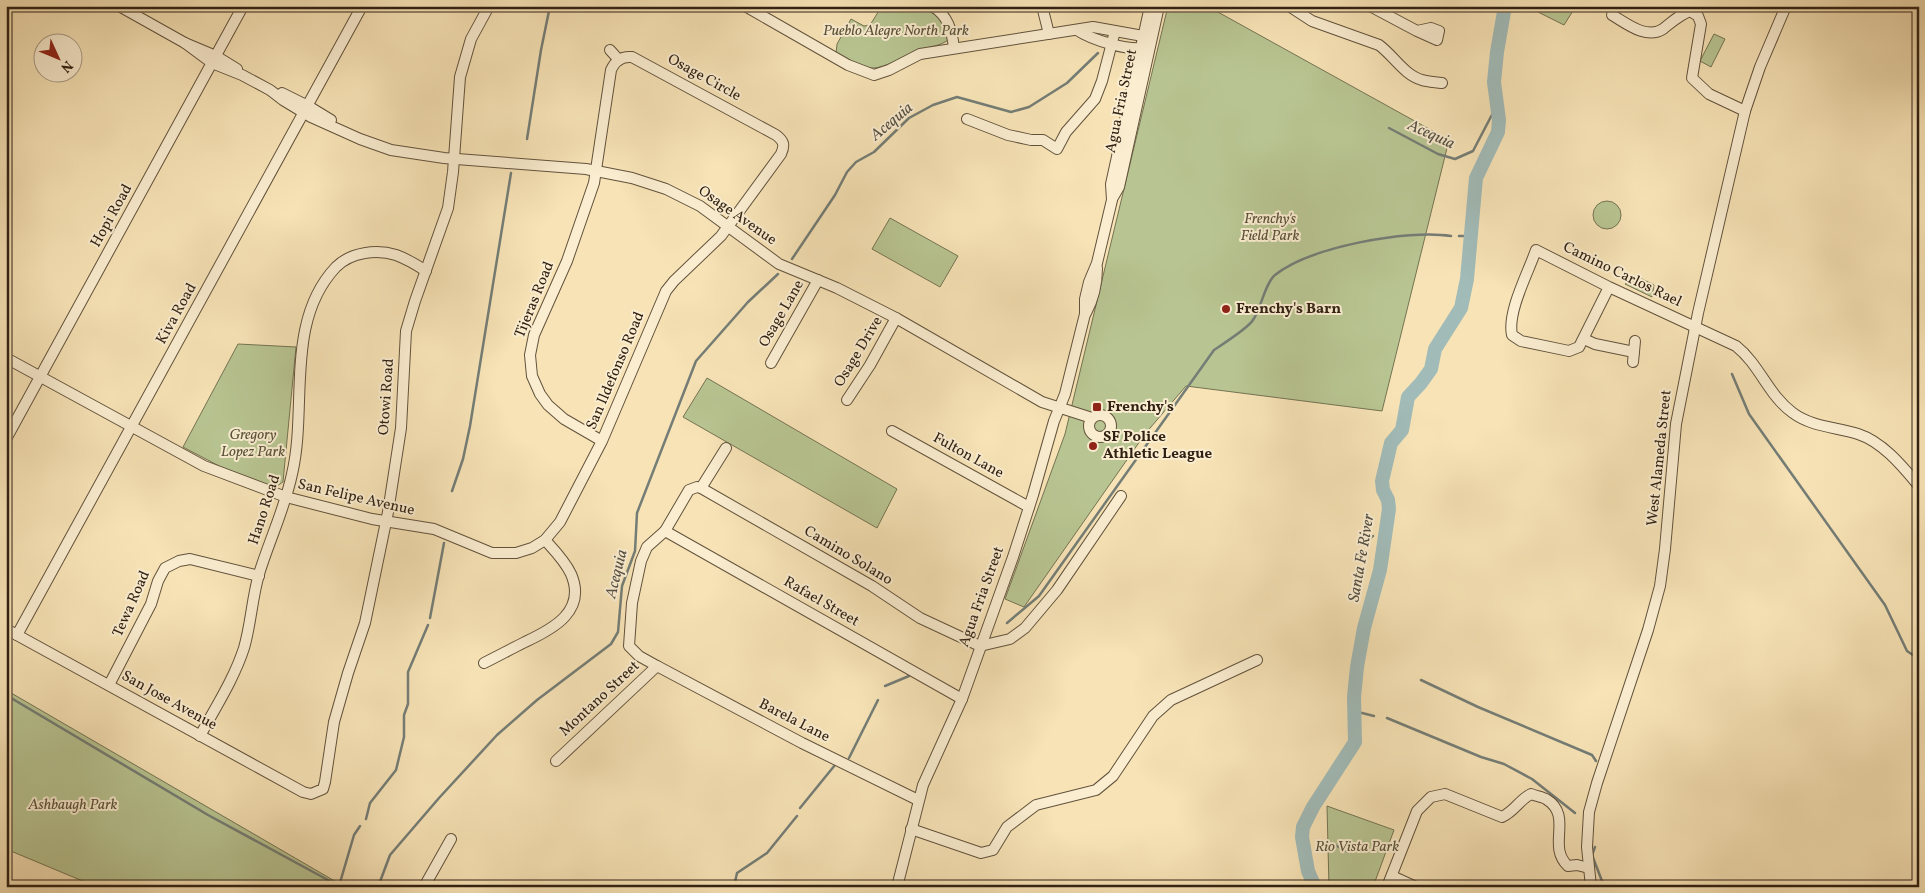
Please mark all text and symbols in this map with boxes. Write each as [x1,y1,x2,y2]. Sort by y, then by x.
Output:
park label: Pueblo Alegre North Park [823,21,969,42]
north arrow [32,32,82,82]
street label: Agua Fria Street [1101,47,1143,155]
street label: Osage Circle [663,49,745,107]
text: N [56,56,77,76]
water label: Acequia [865,97,918,147]
water label: Acequia [1403,114,1458,155]
street label: Hopi Road [86,181,138,251]
street label: Osage Avenue [693,181,781,251]
park label: Frenchy's Field Park [1241,209,1299,247]
street label: Camino Carlos Rael [1559,237,1685,313]
street label: Tijeras Road [510,259,560,341]
street label: Osage Lane [754,276,810,352]
street label: Kiva Road [152,280,202,348]
place label: Frenchy's Barn [1236,299,1341,320]
marker: Frenchy's Barn [1220,303,1232,315]
street label: San Ildefonso Road [582,309,650,433]
street label: Osage Drive [830,313,888,391]
street label: Otowi Road [374,358,400,436]
street label: West Alameda Street [1642,389,1678,527]
place label: Frenchy's [1107,397,1174,418]
marker: Frenchy's [1091,401,1103,413]
park label: Gregory Lopez Park [221,425,285,463]
place label: SF Police Athletic League [1103,427,1212,465]
street label: Fulton Lane [929,428,1007,484]
marker: SF Police Athletic League [1087,440,1099,452]
street label: Hano Road [244,472,286,548]
street label: San Felipe Avenue [296,474,416,522]
water label: Santa Fe River [1343,511,1381,604]
street label: Camino Solano [800,521,896,591]
street label: Agua Fria Street [954,544,1010,650]
water label: Acequia [600,547,634,602]
street label: Tewa Road [108,567,156,641]
street label: Rafael Street [779,572,863,632]
street label: Montano Street [555,656,645,742]
street label: San Jose Avenue [117,666,221,736]
street label: Barela Lane [755,694,833,748]
park label: Ashbaugh Park [27,795,118,816]
park label: Rio Vista Park [1315,837,1399,858]

